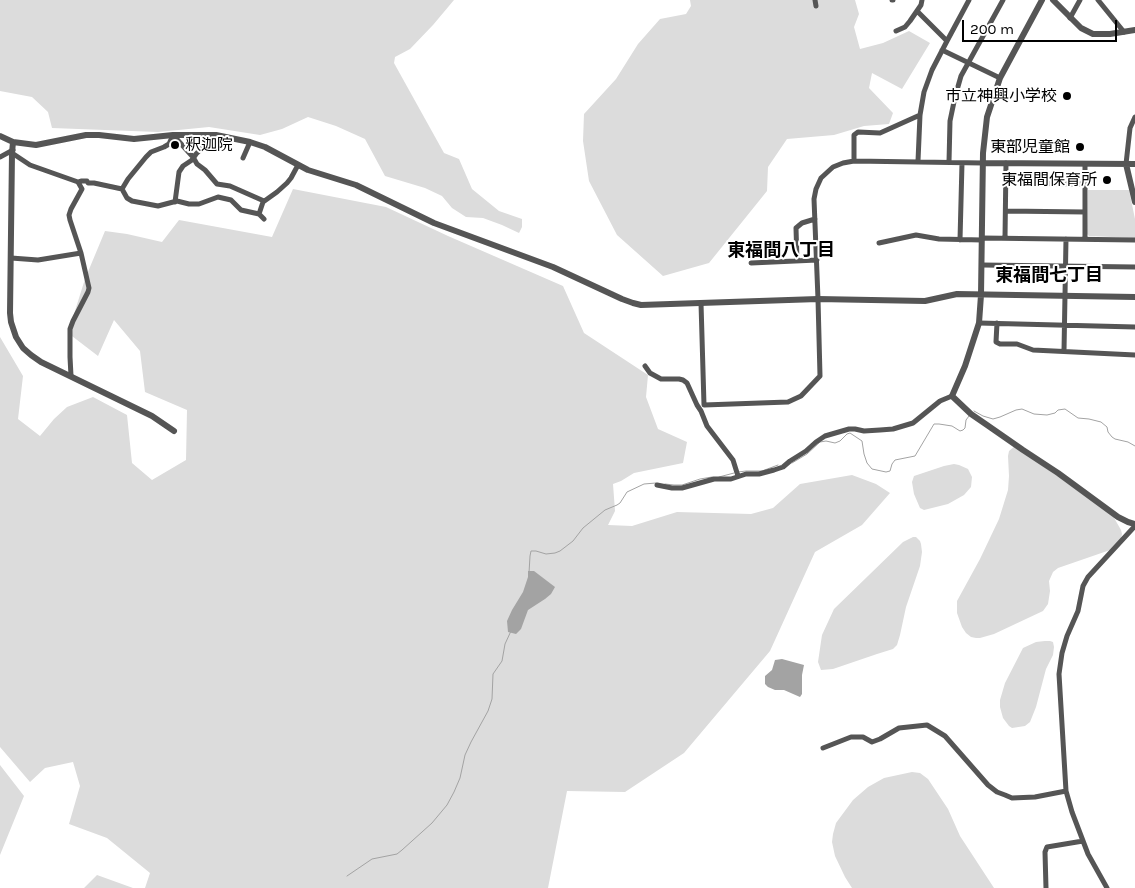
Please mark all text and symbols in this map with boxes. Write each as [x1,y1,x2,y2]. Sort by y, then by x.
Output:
scale bar [965,10,1120,42]
text: 200 m [970,20,1014,38]
place label: 市立神興小学校 [945,86,1057,106]
marker: 市立神興小学校 [1061,90,1073,102]
place label: 釈迦院 [185,135,233,155]
place label: 東部児童館 [990,137,1070,157]
marker: 釈迦院 [169,139,181,151]
marker: 東部児童館 [1074,141,1086,153]
place label: 東福間保育所 [1001,170,1097,190]
marker: 東福間保育所 [1101,174,1113,186]
district label: 東福間八丁目 [727,240,835,262]
district label: 東福間七丁目 [995,265,1103,287]

